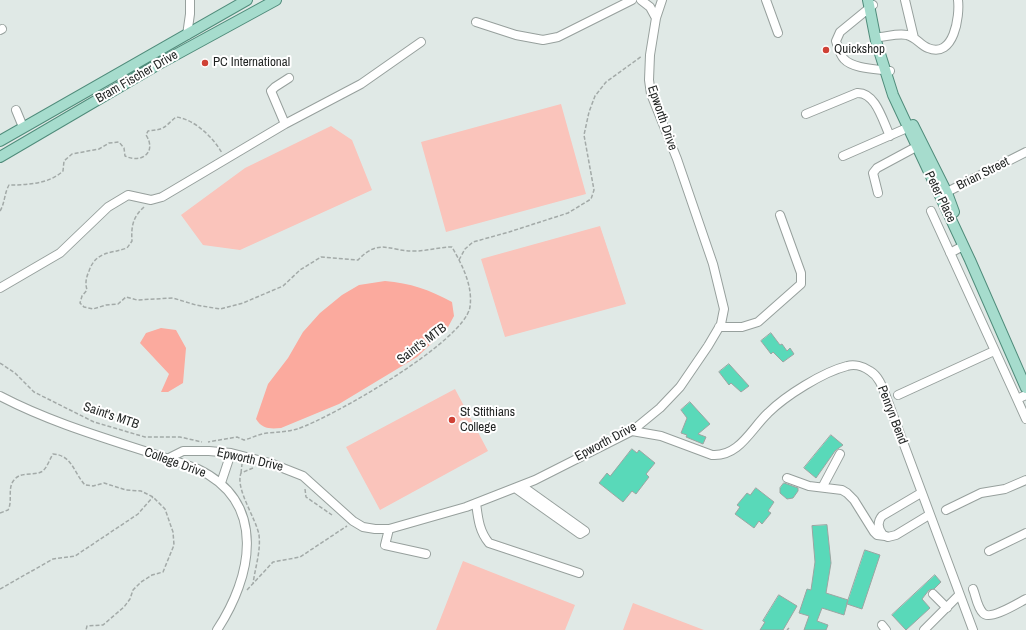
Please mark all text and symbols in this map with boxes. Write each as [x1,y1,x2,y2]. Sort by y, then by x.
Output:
place label: Quickshop [834,42,885,58]
marker: Quickshop [821,45,831,55]
street label: Bram Fischer Drive [93,47,181,107]
place label: PC International [213,55,290,71]
marker: PC International [200,58,210,68]
street label: Epworth Drive [644,84,680,152]
street label: Brian Street [954,154,1012,194]
street label: Peter Place [921,169,959,225]
street label: Saint's MTB [394,320,450,368]
street label: Penryn Bend [874,383,910,447]
street label: Saint's MTB [81,399,141,433]
place label: St Stithians College [460,405,515,436]
marker: St Stithians College [447,415,457,425]
street label: Epworth Drive [573,419,639,465]
street label: College Drive [142,445,208,481]
street label: Epworth Drive [215,445,285,475]

